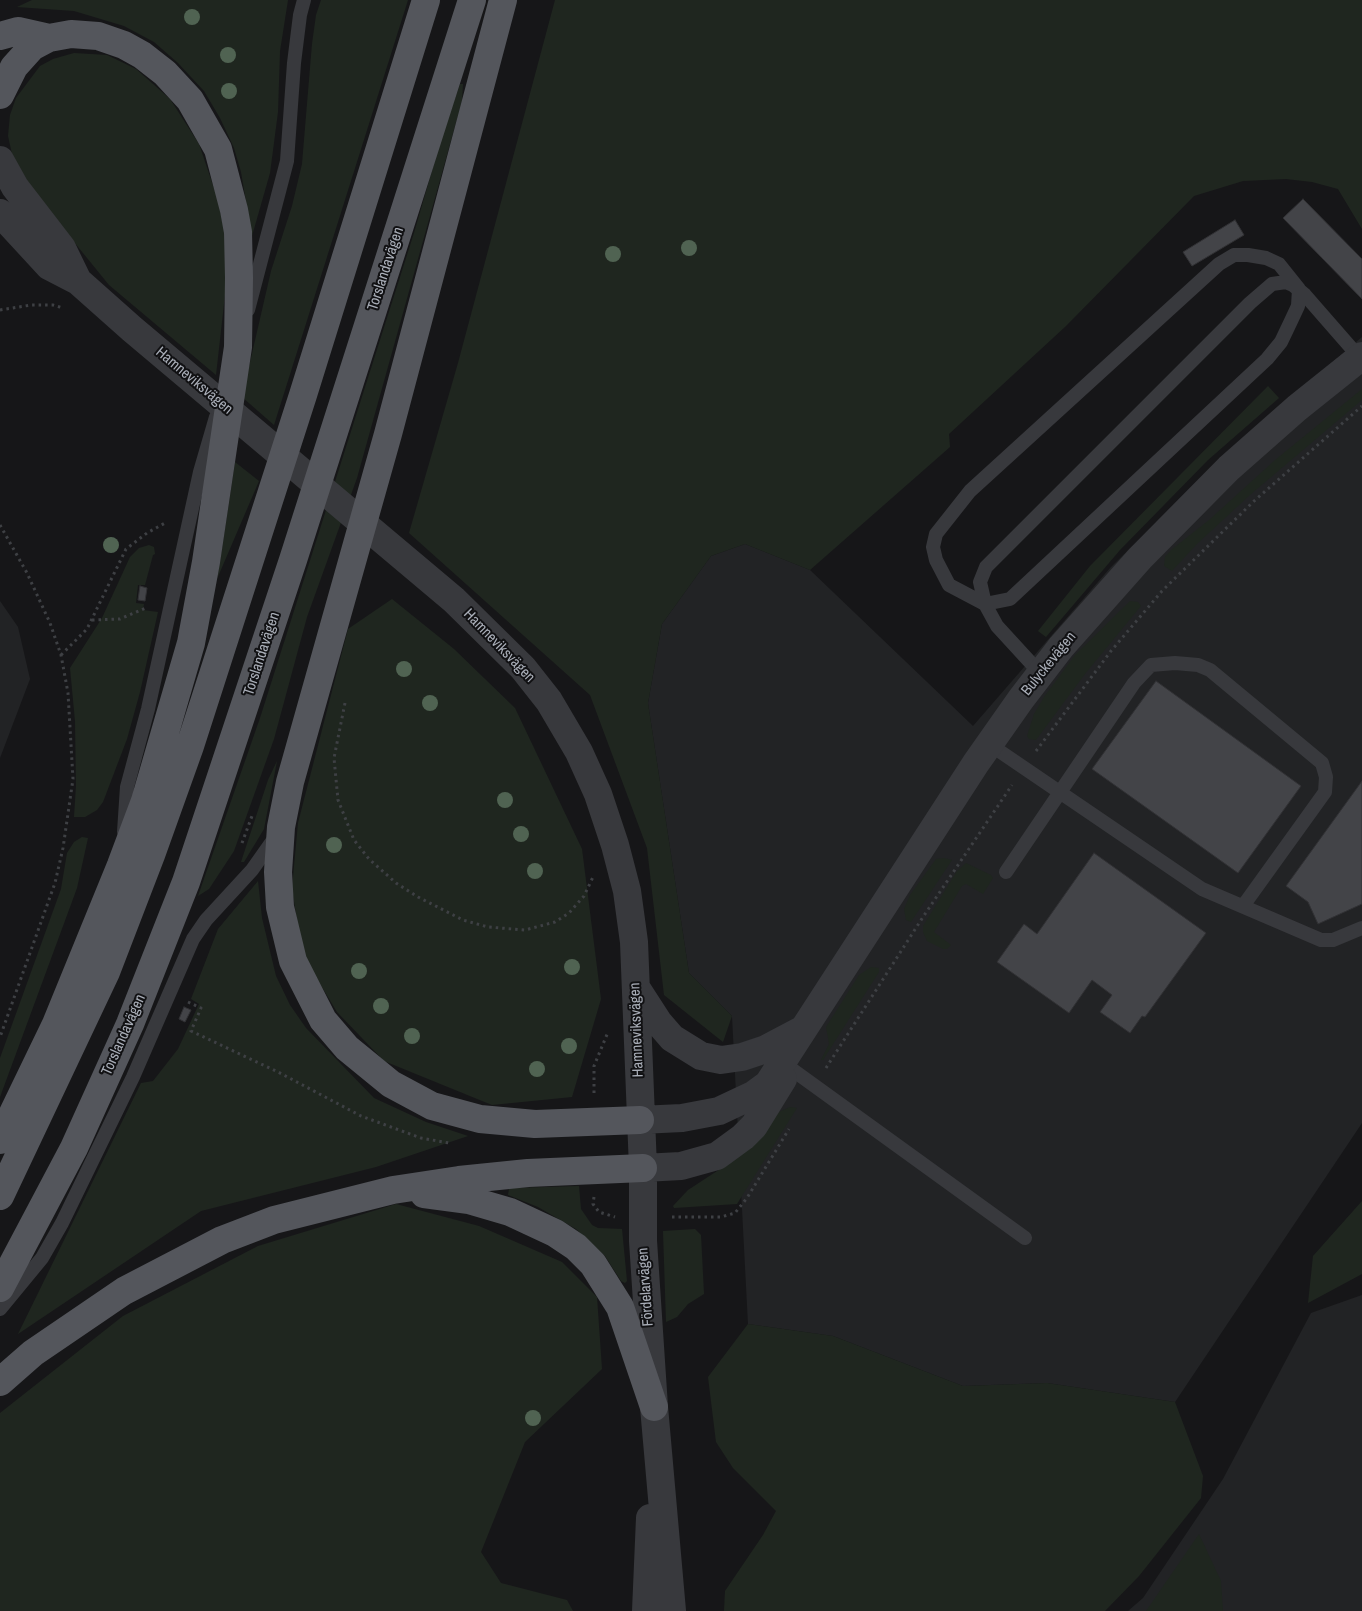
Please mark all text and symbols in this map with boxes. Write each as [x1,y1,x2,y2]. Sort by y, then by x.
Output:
street label: Torslandavägen [364,225,408,313]
street label: Hamneviksvägen [152,344,236,418]
street label: Hamneviksvägen [460,606,538,686]
street label: Torslandavägen [240,610,284,698]
street label: Bulyckevägen [1018,629,1080,699]
street label: Hamneviksvägen [626,982,648,1078]
street label: Torslandavägen [98,992,150,1078]
street label: Fördelarvägen [634,1247,658,1327]

